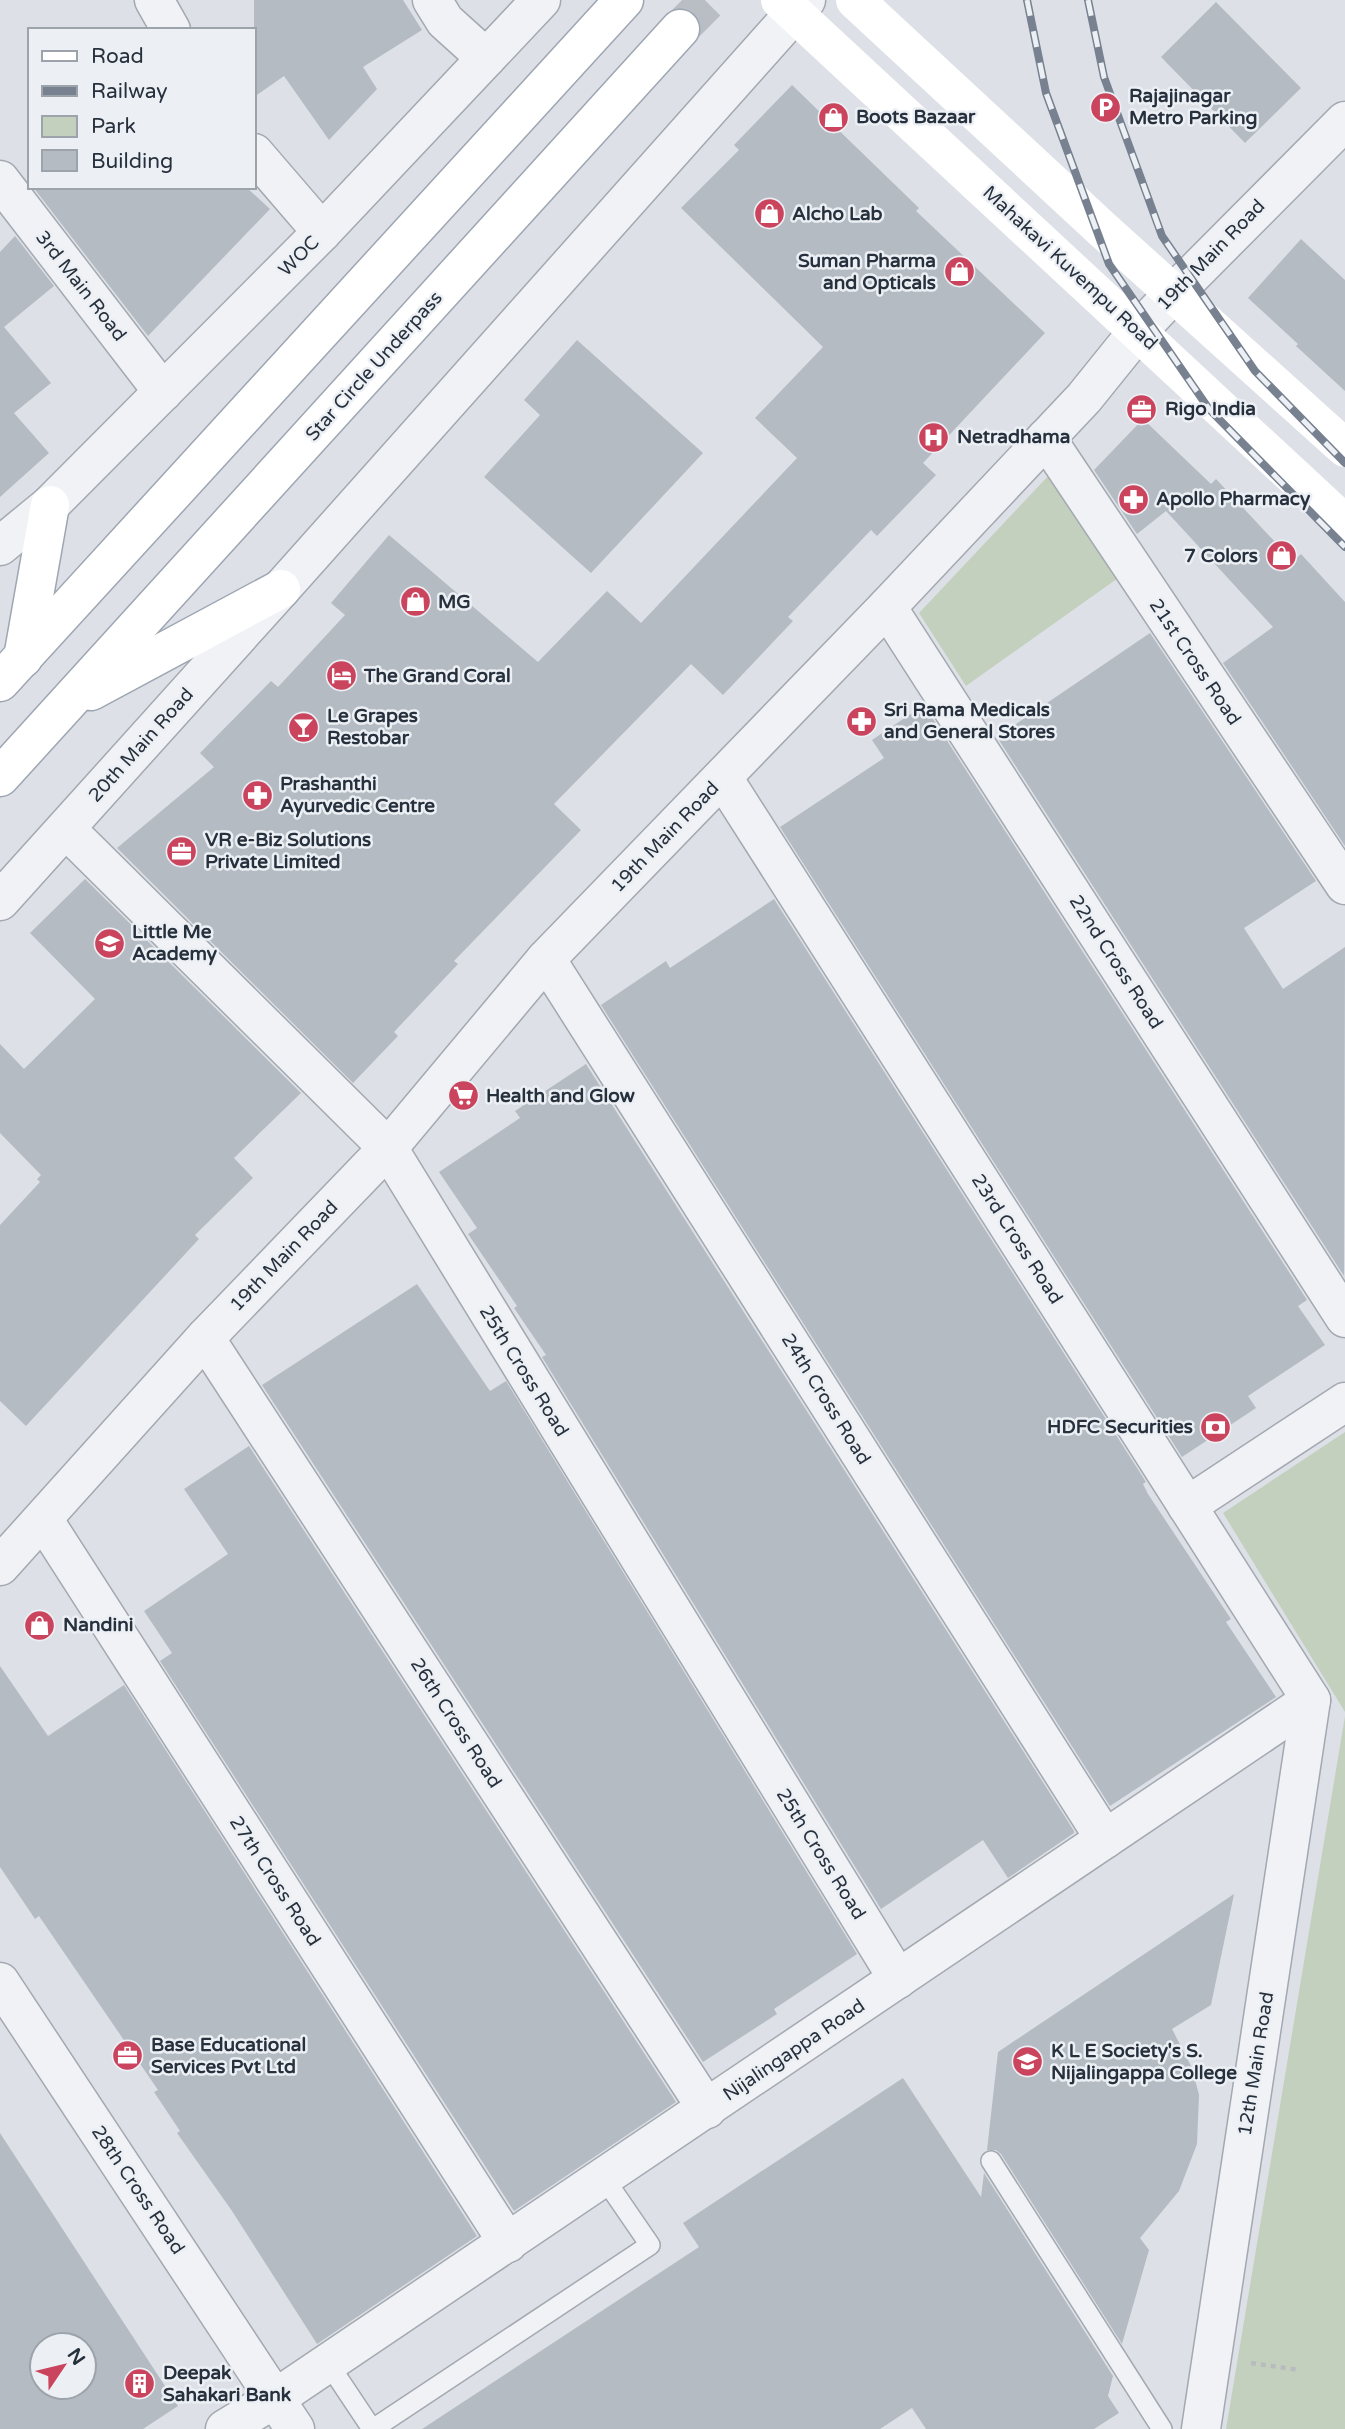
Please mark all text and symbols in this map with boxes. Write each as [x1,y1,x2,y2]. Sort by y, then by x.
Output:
legend [28,28,256,189]
text: Road [91,44,144,69]
text: Railway [91,79,168,104]
place label: Rajajinagar Metro Parking [1129,85,1257,130]
parking icon: Rajajinagar Metro Parking [1089,90,1123,124]
shop icon: Boots Bazaar [816,100,850,134]
place label: Boots Bazaar [856,106,976,128]
text: Park [91,114,136,139]
text: Building [91,149,173,174]
street label: Mahakavi Kuvempu Road [978,181,1162,355]
street label: 19th Main Road [1152,195,1270,315]
shop icon: Alcho Lab [752,197,786,231]
place label: Alcho Lab [792,203,883,225]
street label: 3rd Main Road [31,226,131,346]
street label: WOC [274,231,324,281]
place label: Suman Pharma and Opticals [798,250,936,295]
shop icon: Suman Pharma and Opticals [942,255,976,289]
street label: Star Circle Underpass [301,287,447,445]
office icon: Rigo India [1125,392,1159,426]
place label: Rigo India [1165,398,1256,421]
hospital icon: Netradhama [917,420,951,454]
place label: Netradhama [957,426,1070,448]
pharmacy icon: Apollo Pharmacy [1116,482,1150,516]
place label: Apollo Pharmacy [1156,488,1311,511]
shop icon: 7 Colors [1264,539,1298,573]
place label: 7 Colors [1184,545,1258,567]
shop icon: MG [398,585,432,619]
place label: MG [438,591,471,613]
street label: 21st Cross Road [1145,595,1245,729]
hotel icon: The Grand Coral [324,659,358,693]
place label: The Grand Coral [363,665,511,687]
street label: 20th Main Road [84,684,198,806]
place label: Sri Rama Medicals and General Stores [884,699,1055,743]
pharmacy icon: Sri Rama Medicals and General Stores [844,704,878,738]
place label: Le Grapes Restobar [327,705,418,749]
bar icon: Le Grapes Restobar [287,710,321,744]
place label: Prashanthi Ayurvedic Centre [280,773,435,818]
street label: 19th Main Road [606,777,724,897]
pharmacy icon: Prashanthi Ayurvedic Centre [240,778,274,812]
place label: VR e-Biz Solutions Private Limited [205,829,371,873]
office icon: VR e-Biz Solutions Private Limited [165,834,199,868]
street label: 22nd Cross Road [1065,891,1167,1033]
place label: Little Me Academy [132,921,218,966]
school or university icon: Little Me Academy [92,926,126,960]
supermarket icon: Health and Glow [446,1079,480,1113]
place label: Health and Glow [486,1085,635,1107]
street label: 23rd Cross Road [967,1170,1067,1308]
street label: 19th Main Road [225,1196,343,1316]
street label: 25th Cross Road [475,1301,573,1441]
street label: 24th Cross Road [777,1329,875,1469]
bank icon: HDFC Securities [1199,1410,1233,1444]
place label: HDFC Securities [1047,1416,1193,1438]
shop icon: Nandini [23,1608,57,1642]
place label: Nandini [63,1614,134,1636]
street label: 26th Cross Road [406,1654,506,1792]
street label: 25th Cross Road [772,1784,870,1924]
street label: 27th Cross Road [225,1812,325,1950]
street label: 12th Main Road [1234,1990,1278,2138]
street label: Nijalingappa Road [719,1994,869,2106]
place label: Base Educational Services Pvt Ltd [151,2034,306,2078]
office icon: Base Educational Services Pvt Ltd [111,2039,145,2073]
place label: K L E Society's S. Nijalingappa College [1051,2040,1237,2085]
school or university icon: K L E Society's S. Nijalingappa College [1011,2045,1045,2079]
street label: 28th Cross Road [87,2122,189,2258]
north arrow [28,2331,98,2401]
text: N [63,2344,89,2369]
place label: Deepak Sahakari Bank [163,2362,292,2406]
building icon: Deepak Sahakari Bank [123,2367,157,2401]

